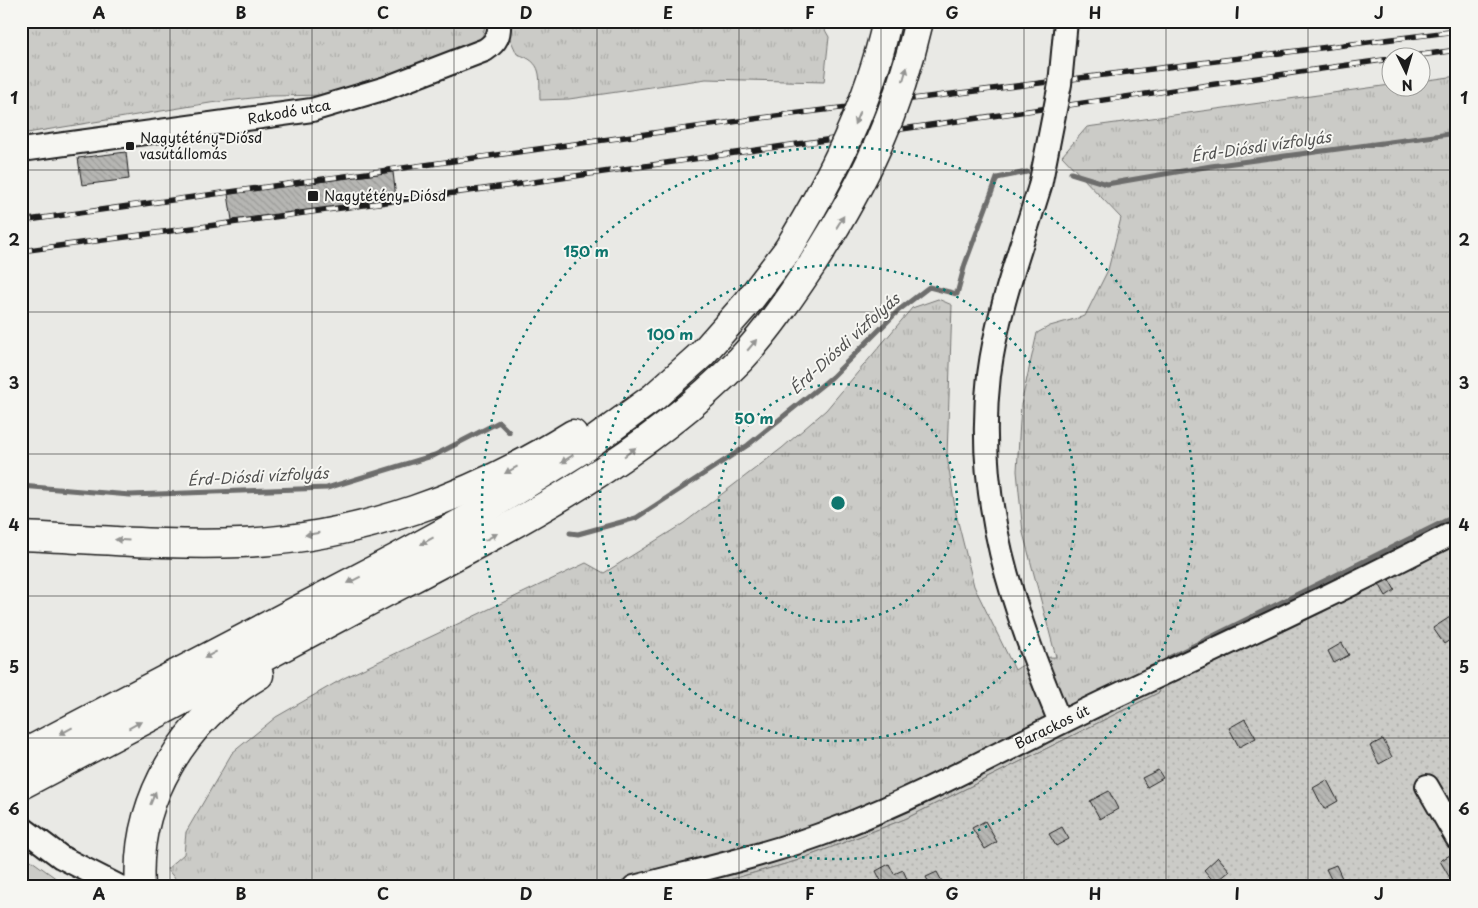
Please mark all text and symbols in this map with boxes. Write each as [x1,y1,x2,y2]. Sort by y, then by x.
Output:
text: A [93,0,106,24]
text: B [236,0,247,24]
text: C [377,0,389,24]
text: D [520,0,532,24]
text: E [663,0,673,24]
text: F [805,0,815,24]
text: G [945,0,959,24]
text: H [1089,0,1101,24]
text: I [1234,0,1240,24]
text: J [1374,0,1384,24]
north arrow [1380,48,1430,98]
one-way arrow [901,66,909,81]
text: N [1401,75,1414,96]
text: 1 [10,85,18,109]
text: 1 [1460,85,1468,109]
street label: Rakodó utca [246,94,332,129]
one-way arrow [853,111,861,126]
water label: Érd-Diósdi vízfolyás [1189,124,1333,167]
place label: Nagytétény-Diósd vasútállomás [140,127,262,164]
marker: Nagytétény-Diósd vasútállomás [124,140,136,152]
place label: Nagytétény-Diósd [324,185,446,206]
marker: Nagytétény-Diósd [306,189,320,203]
one-way arrow [835,215,844,228]
text: 2 [8,227,20,251]
text: 2 [1458,227,1470,251]
text: 150 m [563,239,609,262]
water label: Érd-Diósdi vízfolyás [784,286,905,399]
text: 100 m [647,322,693,345]
one-way arrow [746,340,758,352]
text: 3 [9,370,19,394]
text: 3 [1459,370,1469,394]
text: 50 m [735,406,773,429]
one-way arrow [623,447,637,457]
one-way arrow [560,454,574,464]
water label: Érd-Diósdi vízfolyás [187,460,330,491]
one-way arrow [503,466,518,474]
centre of rings [829,494,847,512]
text: 4 [9,512,20,536]
text: 4 [1459,512,1470,536]
one-way arrow [303,530,319,538]
one-way arrow [485,532,498,541]
one-way arrow [114,536,130,544]
one-way arrow [420,537,434,546]
one-way arrow [347,576,361,584]
one-way arrow [202,651,217,659]
text: 5 [9,654,19,678]
text: 5 [1459,654,1469,678]
street label: Barackos út [1011,699,1093,754]
one-way arrow [128,721,142,729]
one-way arrow [59,727,73,735]
one-way arrow [149,791,157,805]
text: 6 [8,796,20,820]
text: 6 [1458,796,1470,820]
text: A [93,881,106,905]
text: B [236,881,247,905]
text: C [377,881,389,905]
text: D [520,881,532,905]
text: E [663,881,673,905]
text: F [805,881,815,905]
text: G [945,881,959,905]
text: H [1089,881,1101,905]
text: I [1234,881,1240,905]
text: J [1374,881,1384,905]

